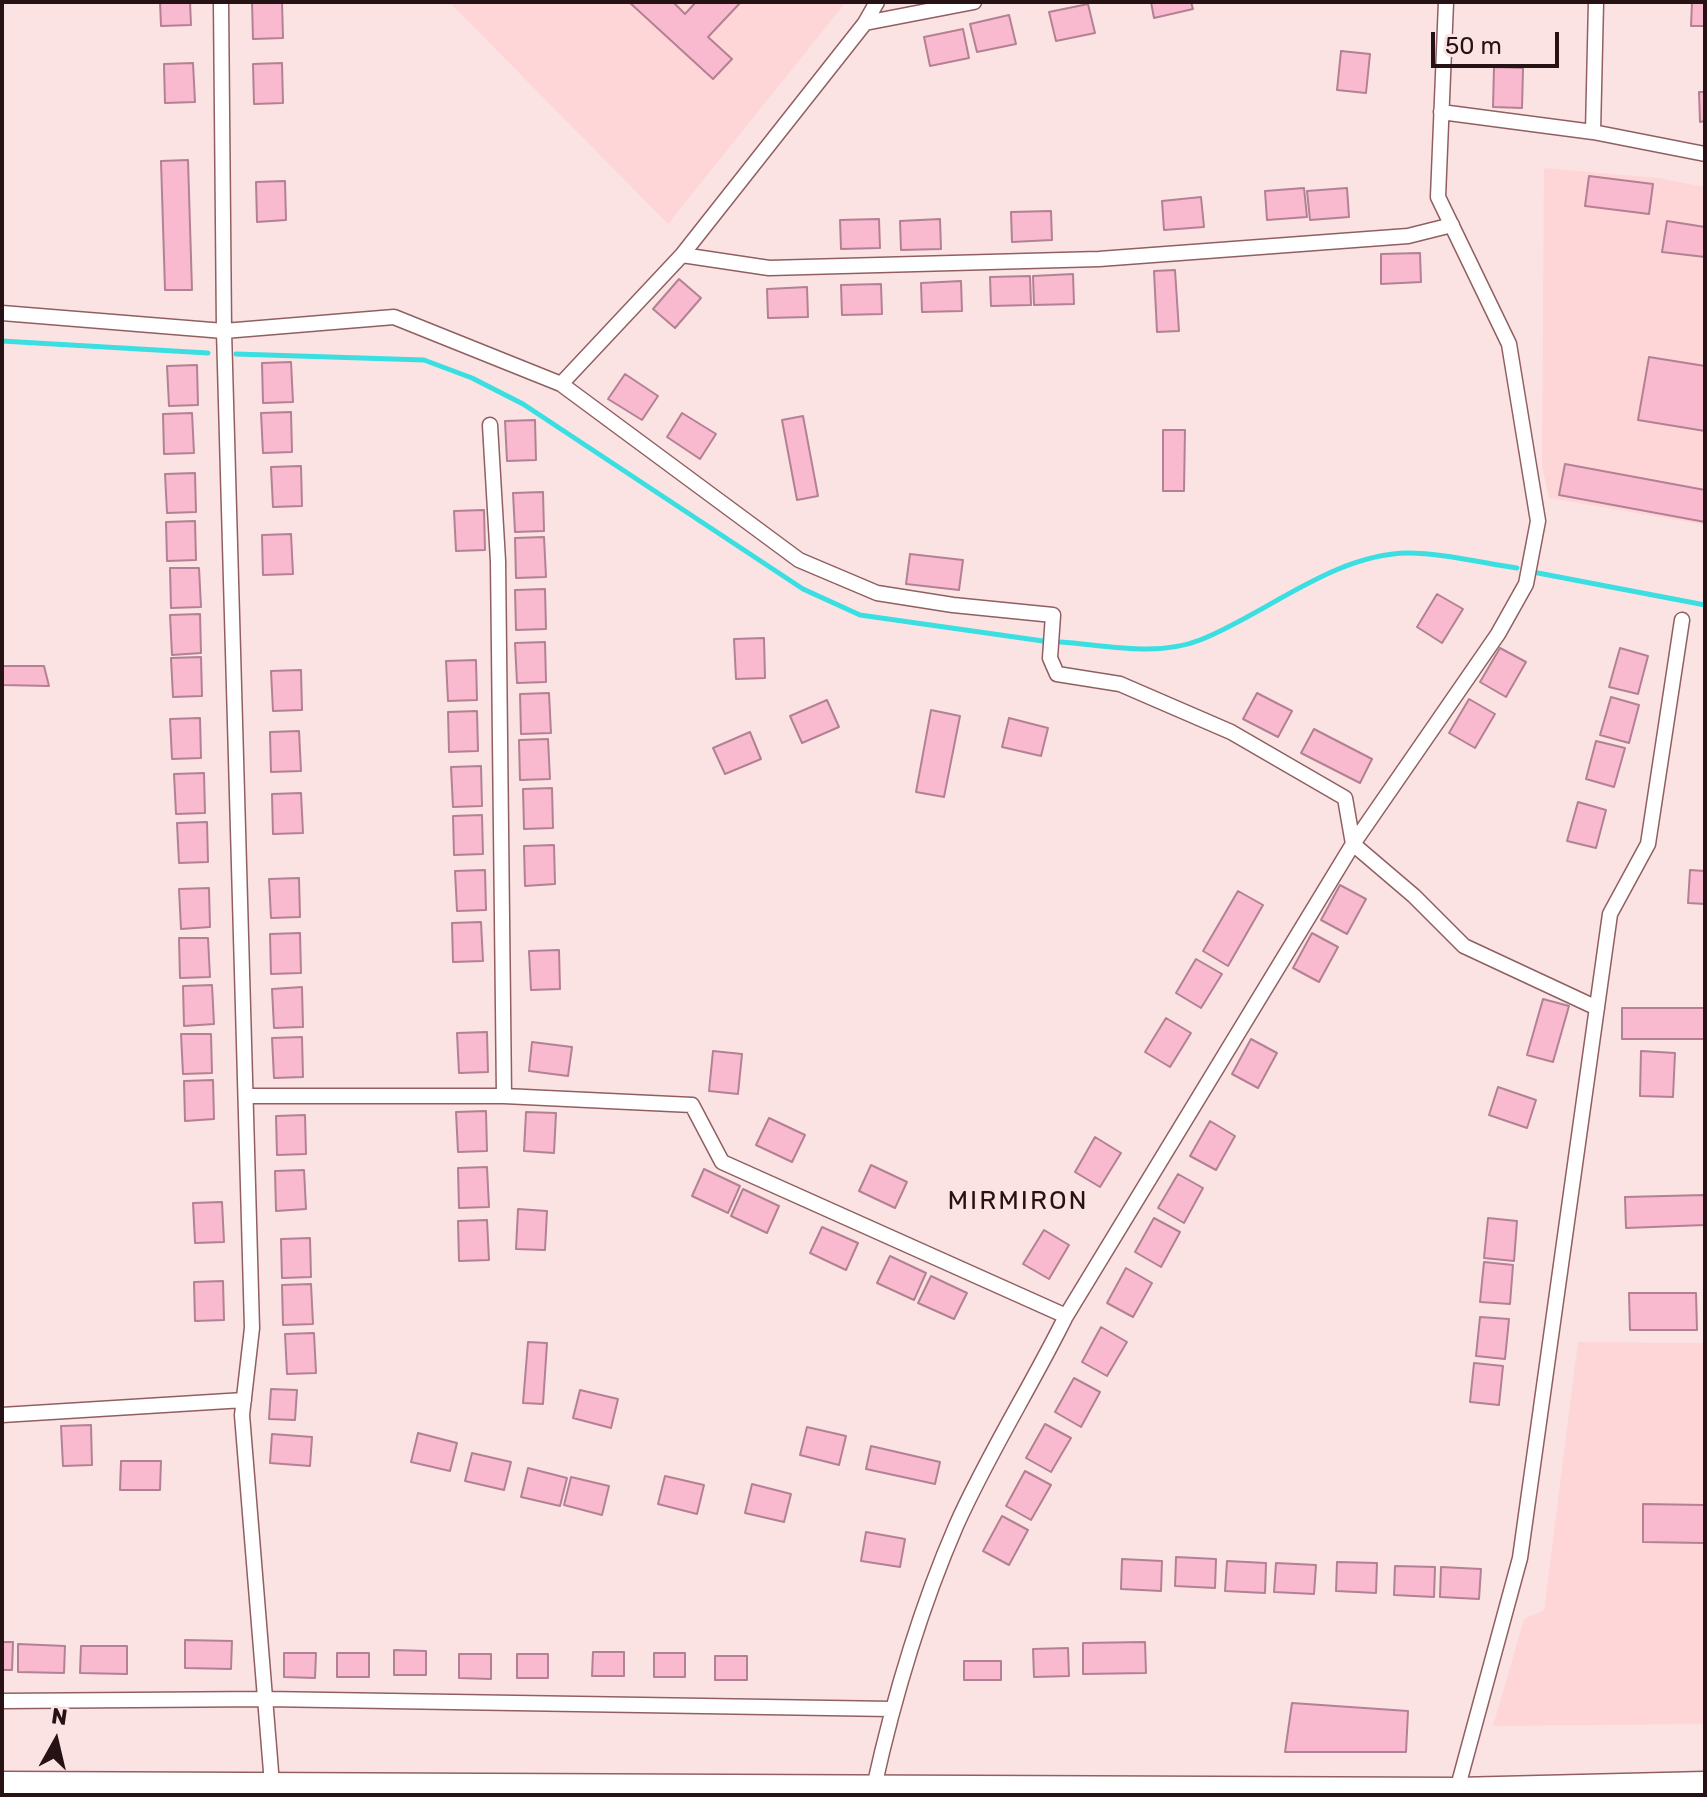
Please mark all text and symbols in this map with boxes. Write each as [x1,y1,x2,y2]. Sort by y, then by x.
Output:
scale bar [1435,16,1563,66]
text: 50 m [1445,32,1502,60]
district label: MIRMIRON [947,1185,1089,1217]
north arrow [16,1701,96,1781]
text: N [50,1702,69,1731]

